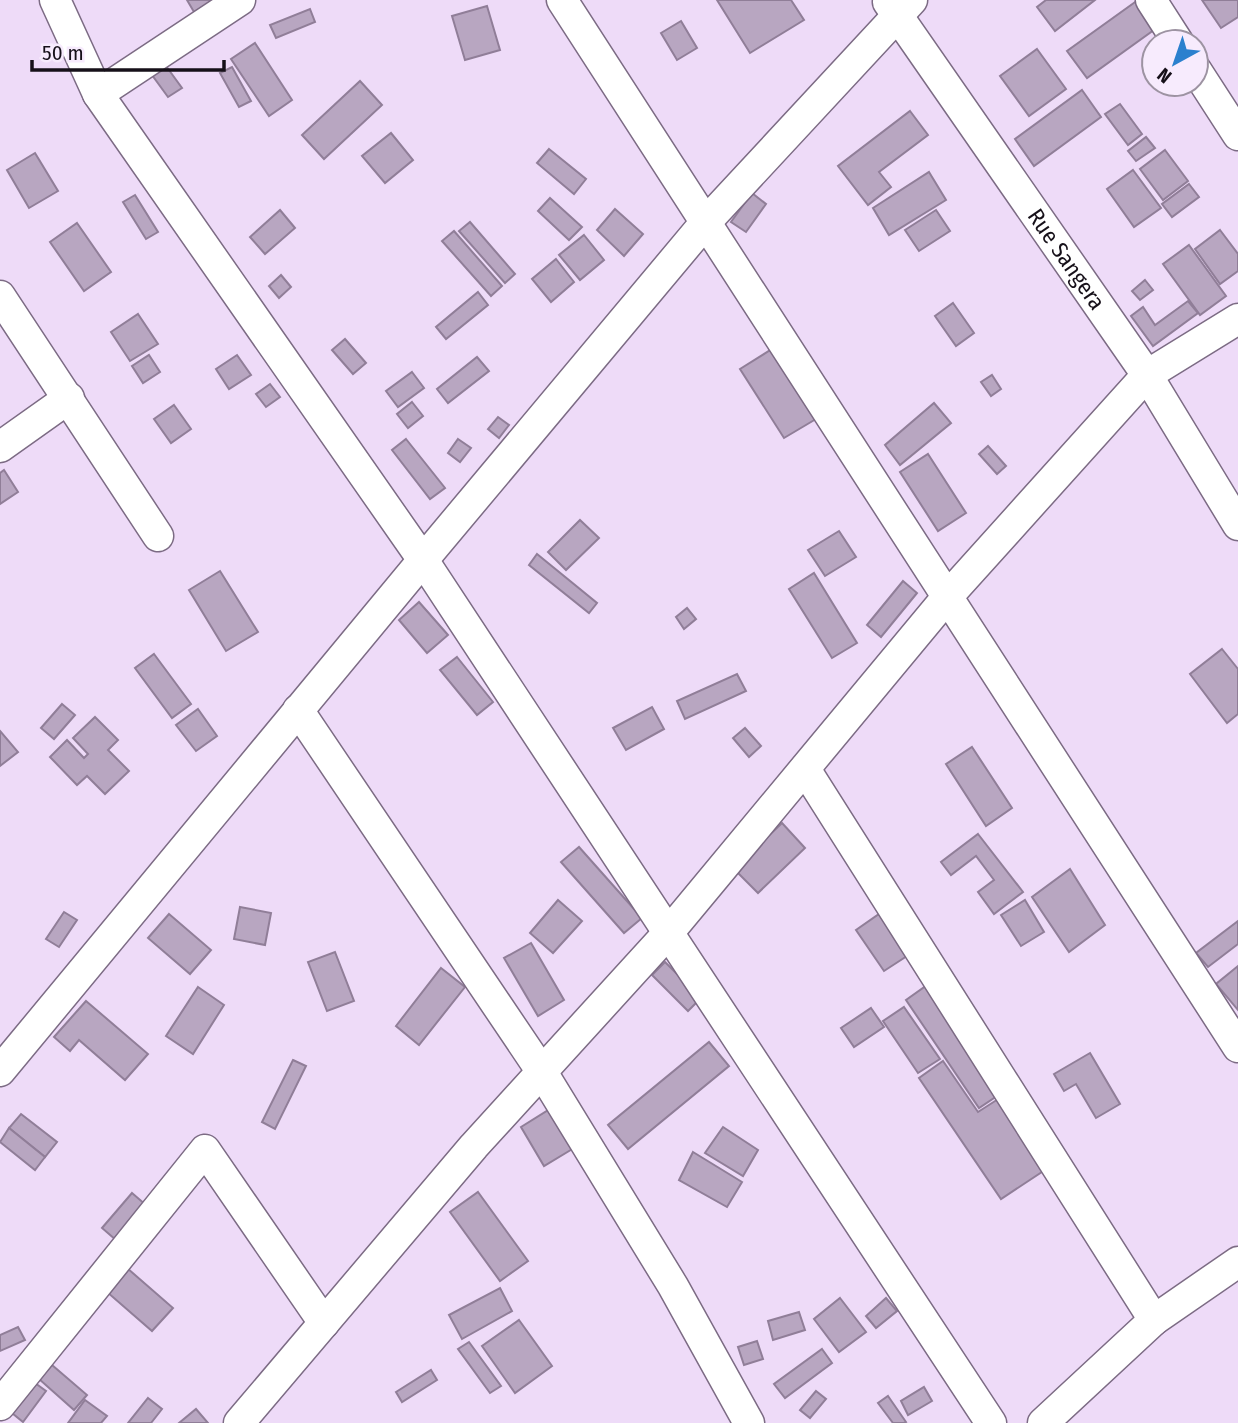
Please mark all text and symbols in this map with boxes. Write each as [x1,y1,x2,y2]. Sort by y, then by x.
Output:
scale bar [32,28,224,72]
north arrow [1140,28,1210,98]
text: 50 m [42,40,84,66]
text: N [1153,63,1176,88]
street label: Rue Sangera [1022,203,1111,315]

